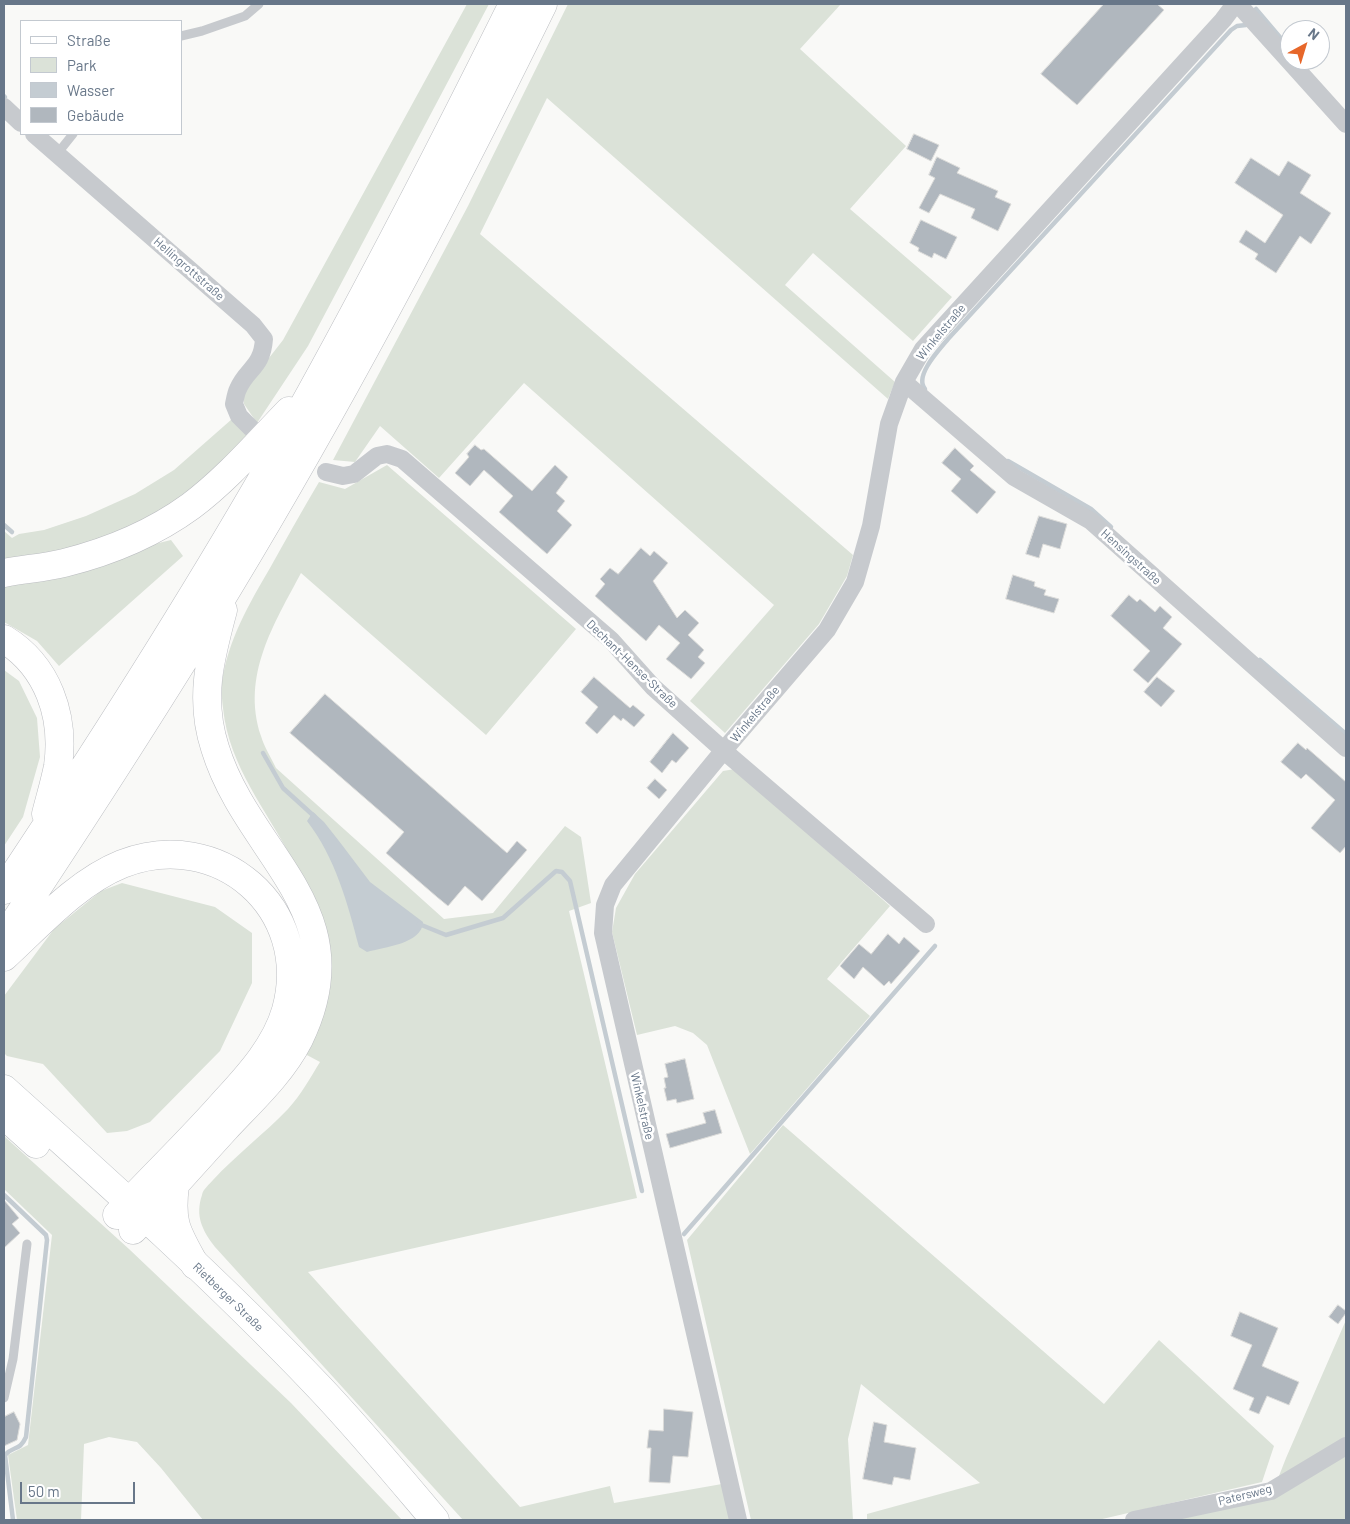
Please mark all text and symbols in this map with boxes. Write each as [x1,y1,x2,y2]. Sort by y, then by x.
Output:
legend [20,20,182,135]
north arrow [1280,20,1330,70]
text: N [1305,24,1323,43]
text: Straße [67,31,111,49]
text: Park [67,56,96,74]
text: Wasser [67,81,115,99]
text: Gebäude [67,106,124,124]
street label: Hellingrottstraße [151,234,227,304]
street label: Winkelstraße [913,301,969,363]
street label: Hensingstraße [1098,526,1164,588]
street label: Dechant-Hense-Straße [584,617,680,711]
street label: Winkelstraße [727,683,783,745]
street label: Winkelstraße [627,1071,657,1141]
street label: Rietberger Straße [190,1260,266,1334]
scale bar [22,1472,138,1504]
street label: Patersweg [1217,1481,1273,1509]
text: 50 m [28,1482,60,1500]

